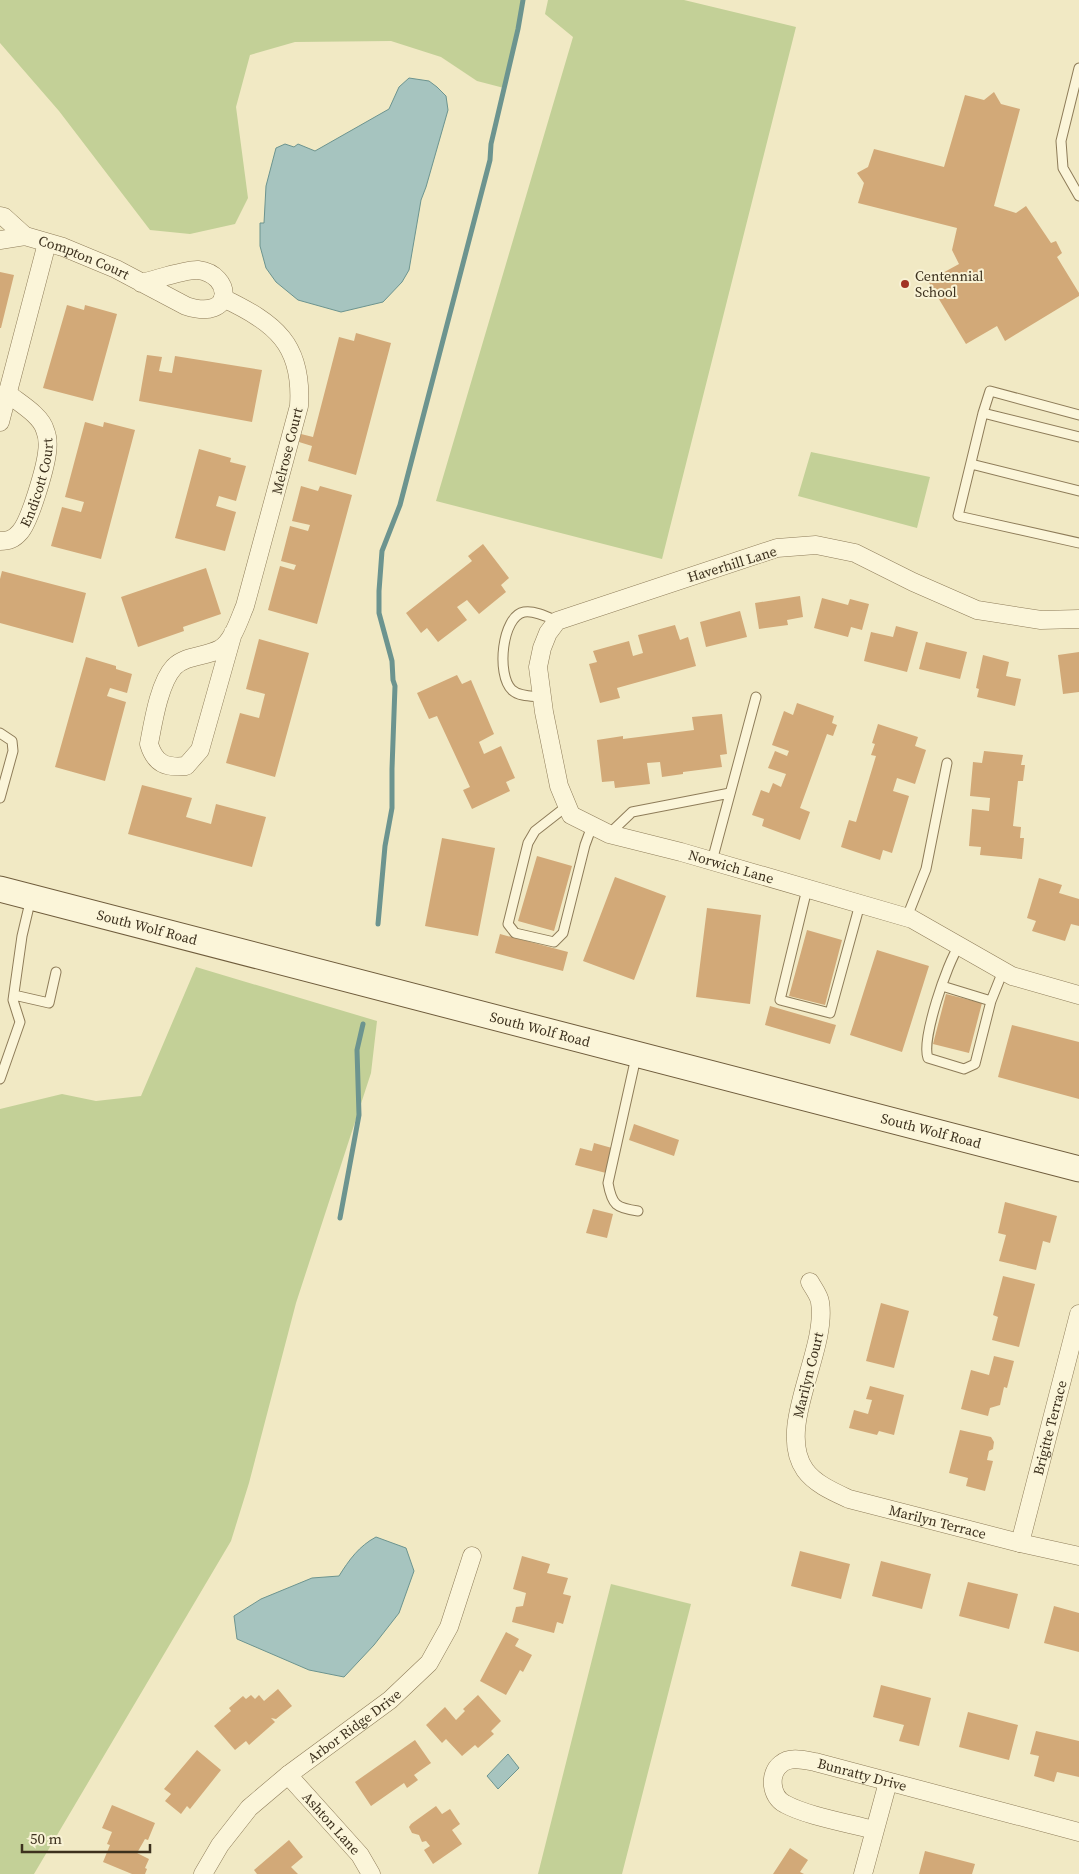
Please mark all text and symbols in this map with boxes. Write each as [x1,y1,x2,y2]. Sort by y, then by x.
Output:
street label: Compton Court [36,230,133,285]
place label: Centennial School [915,266,984,302]
marker: Centennial School [899,278,911,290]
street label: Melrose Court [267,405,308,496]
street label: Endicott Court [15,437,58,530]
street label: Haverhill Lane [685,541,779,587]
street label: Norwich Lane [686,845,776,888]
street label: South Wolf Road [95,905,200,950]
street label: South Wolf Road [488,1007,592,1052]
street label: South Wolf Road [879,1108,984,1153]
street label: Marilyn Court [788,1330,828,1420]
street label: Brigitte Terrace [1028,1378,1072,1477]
street label: Marilyn Terrace [887,1500,988,1544]
street label: Arbor Ridge Drive [303,1685,406,1768]
street label: Bunratty Drive [815,1753,909,1796]
street label: Ashton Lane [298,1787,365,1859]
scale bar [22,1822,150,1854]
text: 50 m [30,1828,62,1849]

